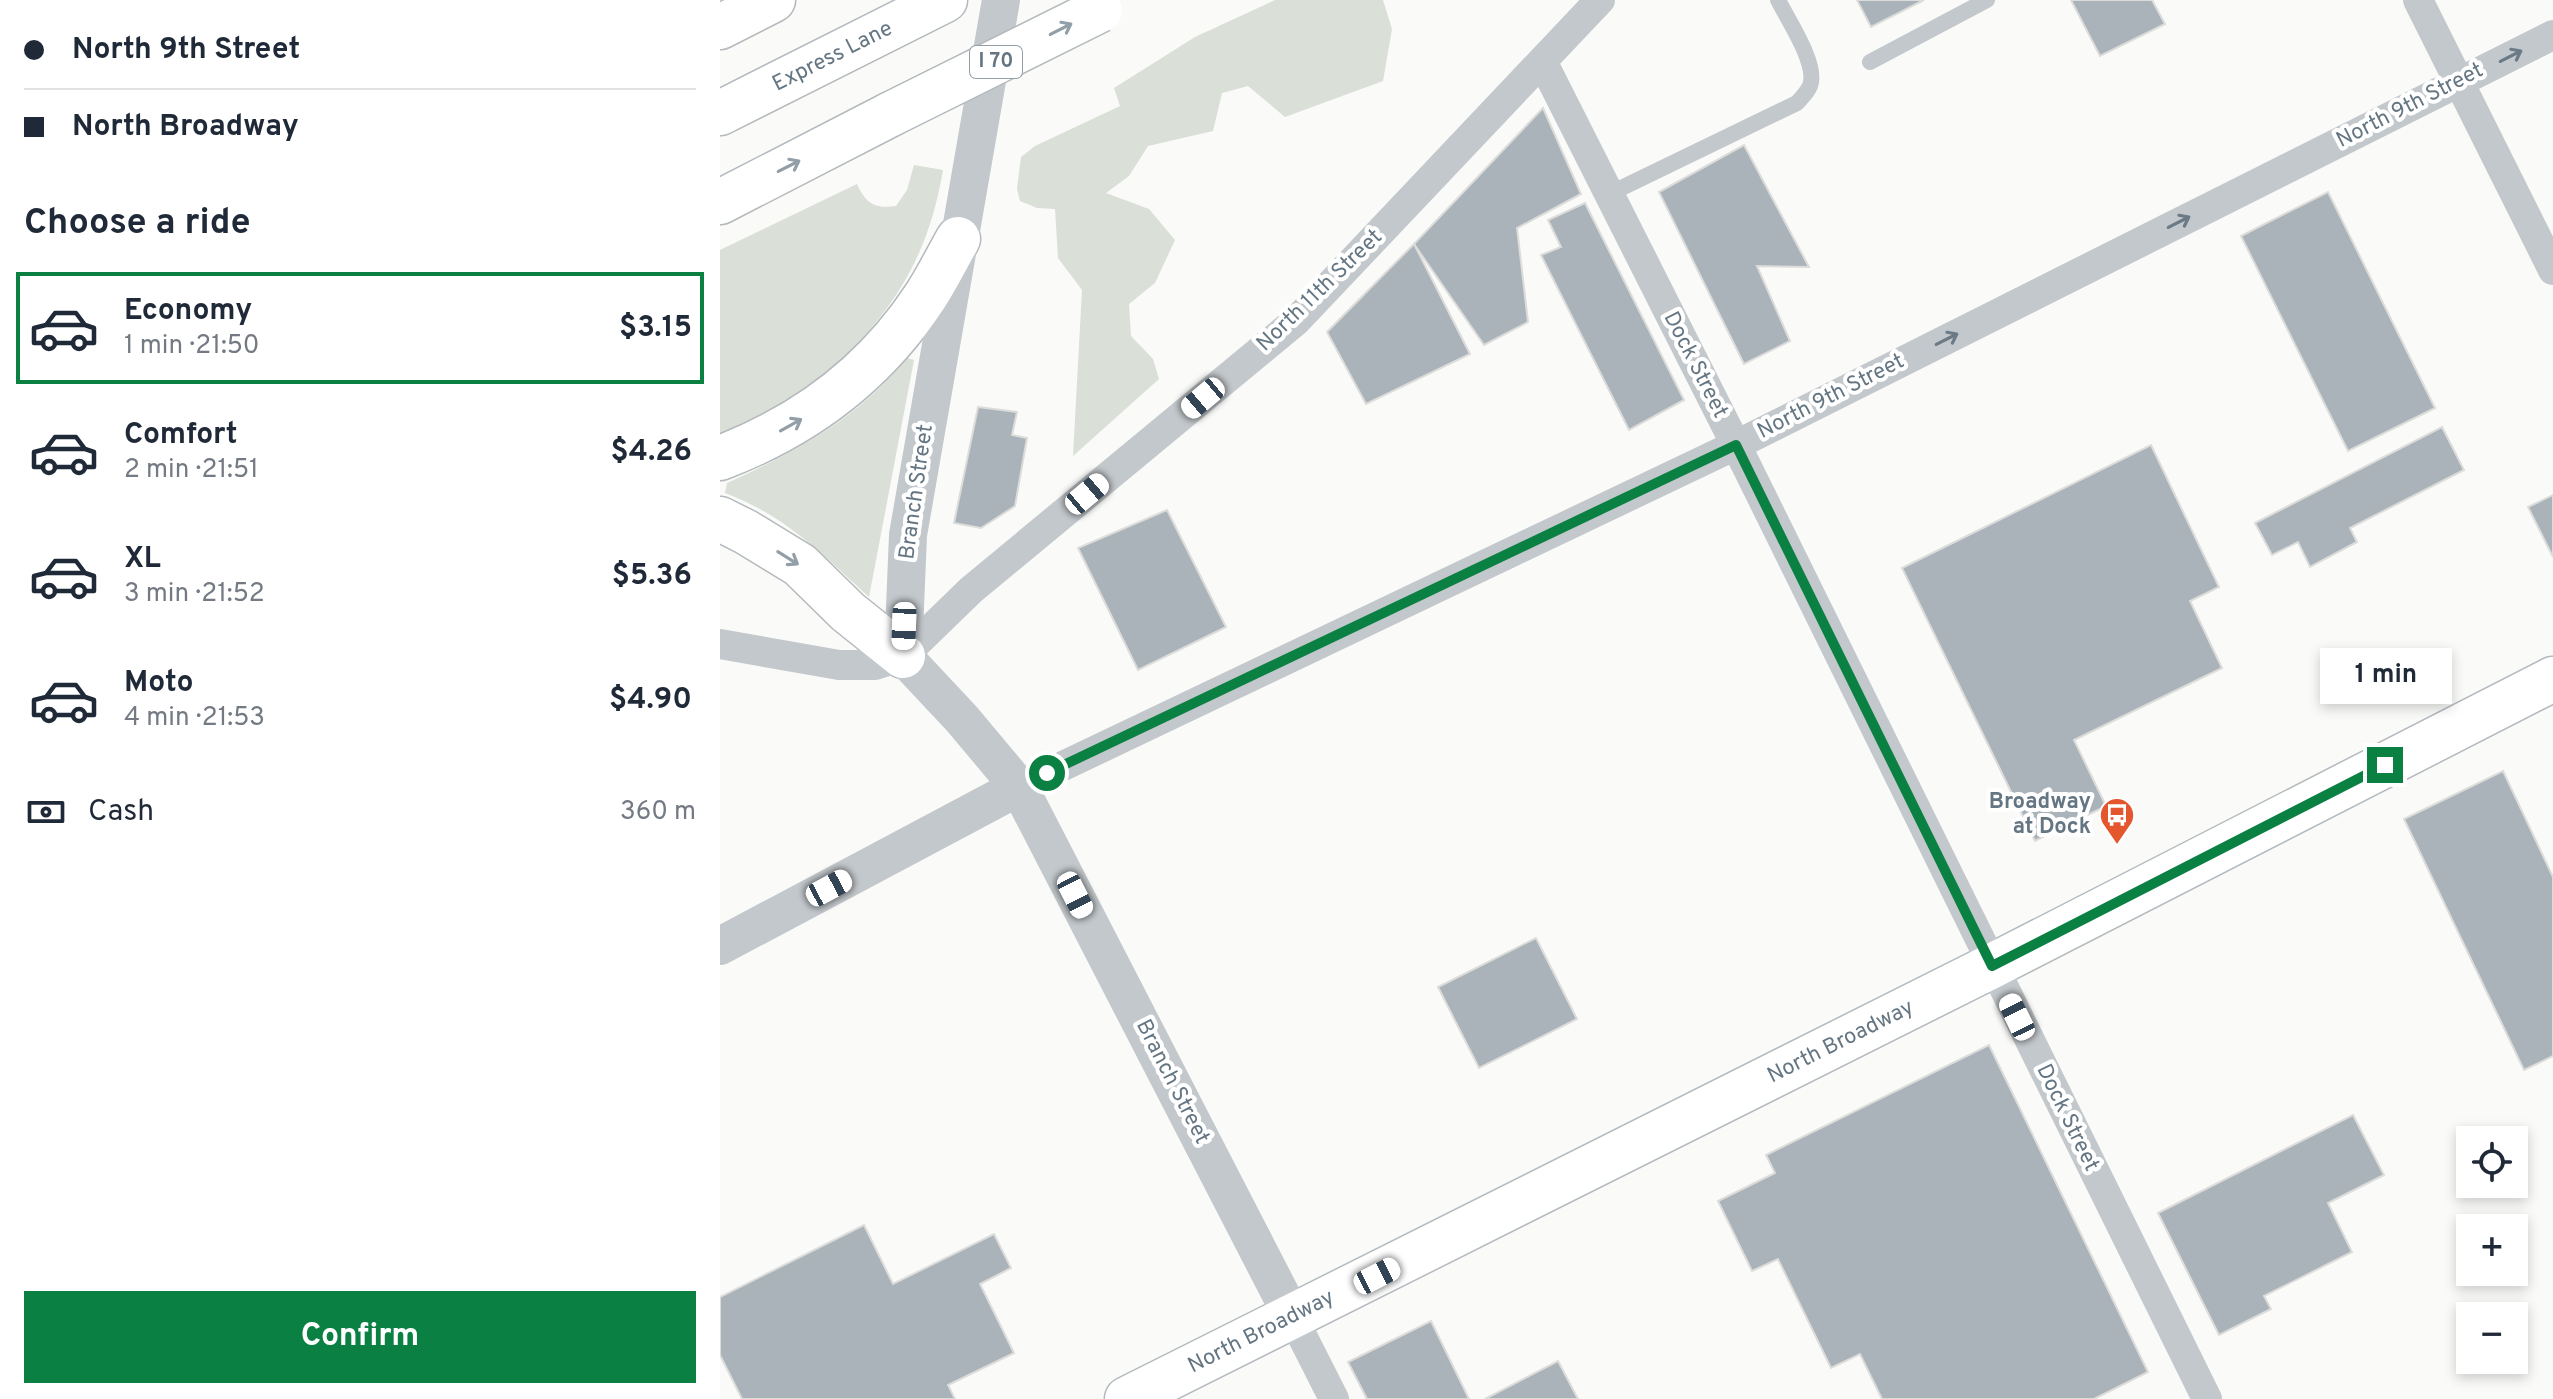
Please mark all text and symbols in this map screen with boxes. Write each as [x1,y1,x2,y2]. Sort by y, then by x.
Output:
street label: Express Lane [768,15,897,98]
one-way arrow [1049,21,1073,36]
text: North 9th Street [72,32,300,69]
road number: I 70 [970,46,1022,78]
one-way arrow [2499,47,2523,63]
street label: North 9th Street [2332,57,2488,155]
text: North Broadway [72,109,299,146]
one-way arrow [777,158,801,174]
text: Choose a ride [24,201,250,247]
one-way arrow [2167,214,2190,229]
street label: North 11th Street [1251,224,1389,358]
icon: car [28,292,100,364]
text: Economy [124,293,252,330]
street label: Dock Street [1657,307,1733,423]
text: $3.15 [619,310,692,347]
text: 1 min · 21:50 [124,330,260,363]
one-way arrow [1934,331,1958,346]
street label: North 9th Street [1753,348,1909,446]
car [1177,373,1229,423]
icon: car [28,416,100,488]
text: Comfort [124,417,237,454]
one-way arrow [778,417,802,433]
street label: Branch Street [894,423,940,561]
text: $4.26 [611,434,692,471]
text: 2 min · 21:51 [124,454,259,487]
car [1061,469,1113,519]
icon: car [28,540,100,612]
text: XL [124,541,161,578]
one-way arrow [776,550,799,566]
text: $5.36 [612,558,692,595]
text: 3 min · 21:52 [124,578,265,611]
car [891,602,917,650]
callout: 1 min [2319,649,2451,705]
text: 1 min [2355,659,2417,692]
icon: car [28,664,100,736]
text: Moto [124,665,194,702]
text: $4.90 [609,682,692,719]
text: 4 min · 21:53 [124,702,265,735]
route end [2367,747,2403,783]
route start [1029,755,1065,791]
place label: Broadway at Dock [1989,789,2091,841]
icon: cash [24,790,68,834]
text: Cash [88,794,154,831]
text: 360 m [620,796,696,829]
bus stop icon: Broadway at Dock [2098,796,2136,846]
car [802,866,856,910]
car [1053,868,1097,922]
car [1996,990,2038,1044]
street label: North Broadway [1763,994,1918,1090]
street label: Branch Street [1129,1015,1215,1149]
street label: Dock Street [2029,1060,2105,1176]
map controls [2456,1126,2528,1374]
button: locate [2456,1126,2528,1198]
button: + [2456,1214,2528,1286]
car [1350,1254,1404,1298]
street label: North Broadway [1183,1284,1339,1380]
button: Confirm [24,1291,696,1383]
button: − [2456,1302,2528,1374]

